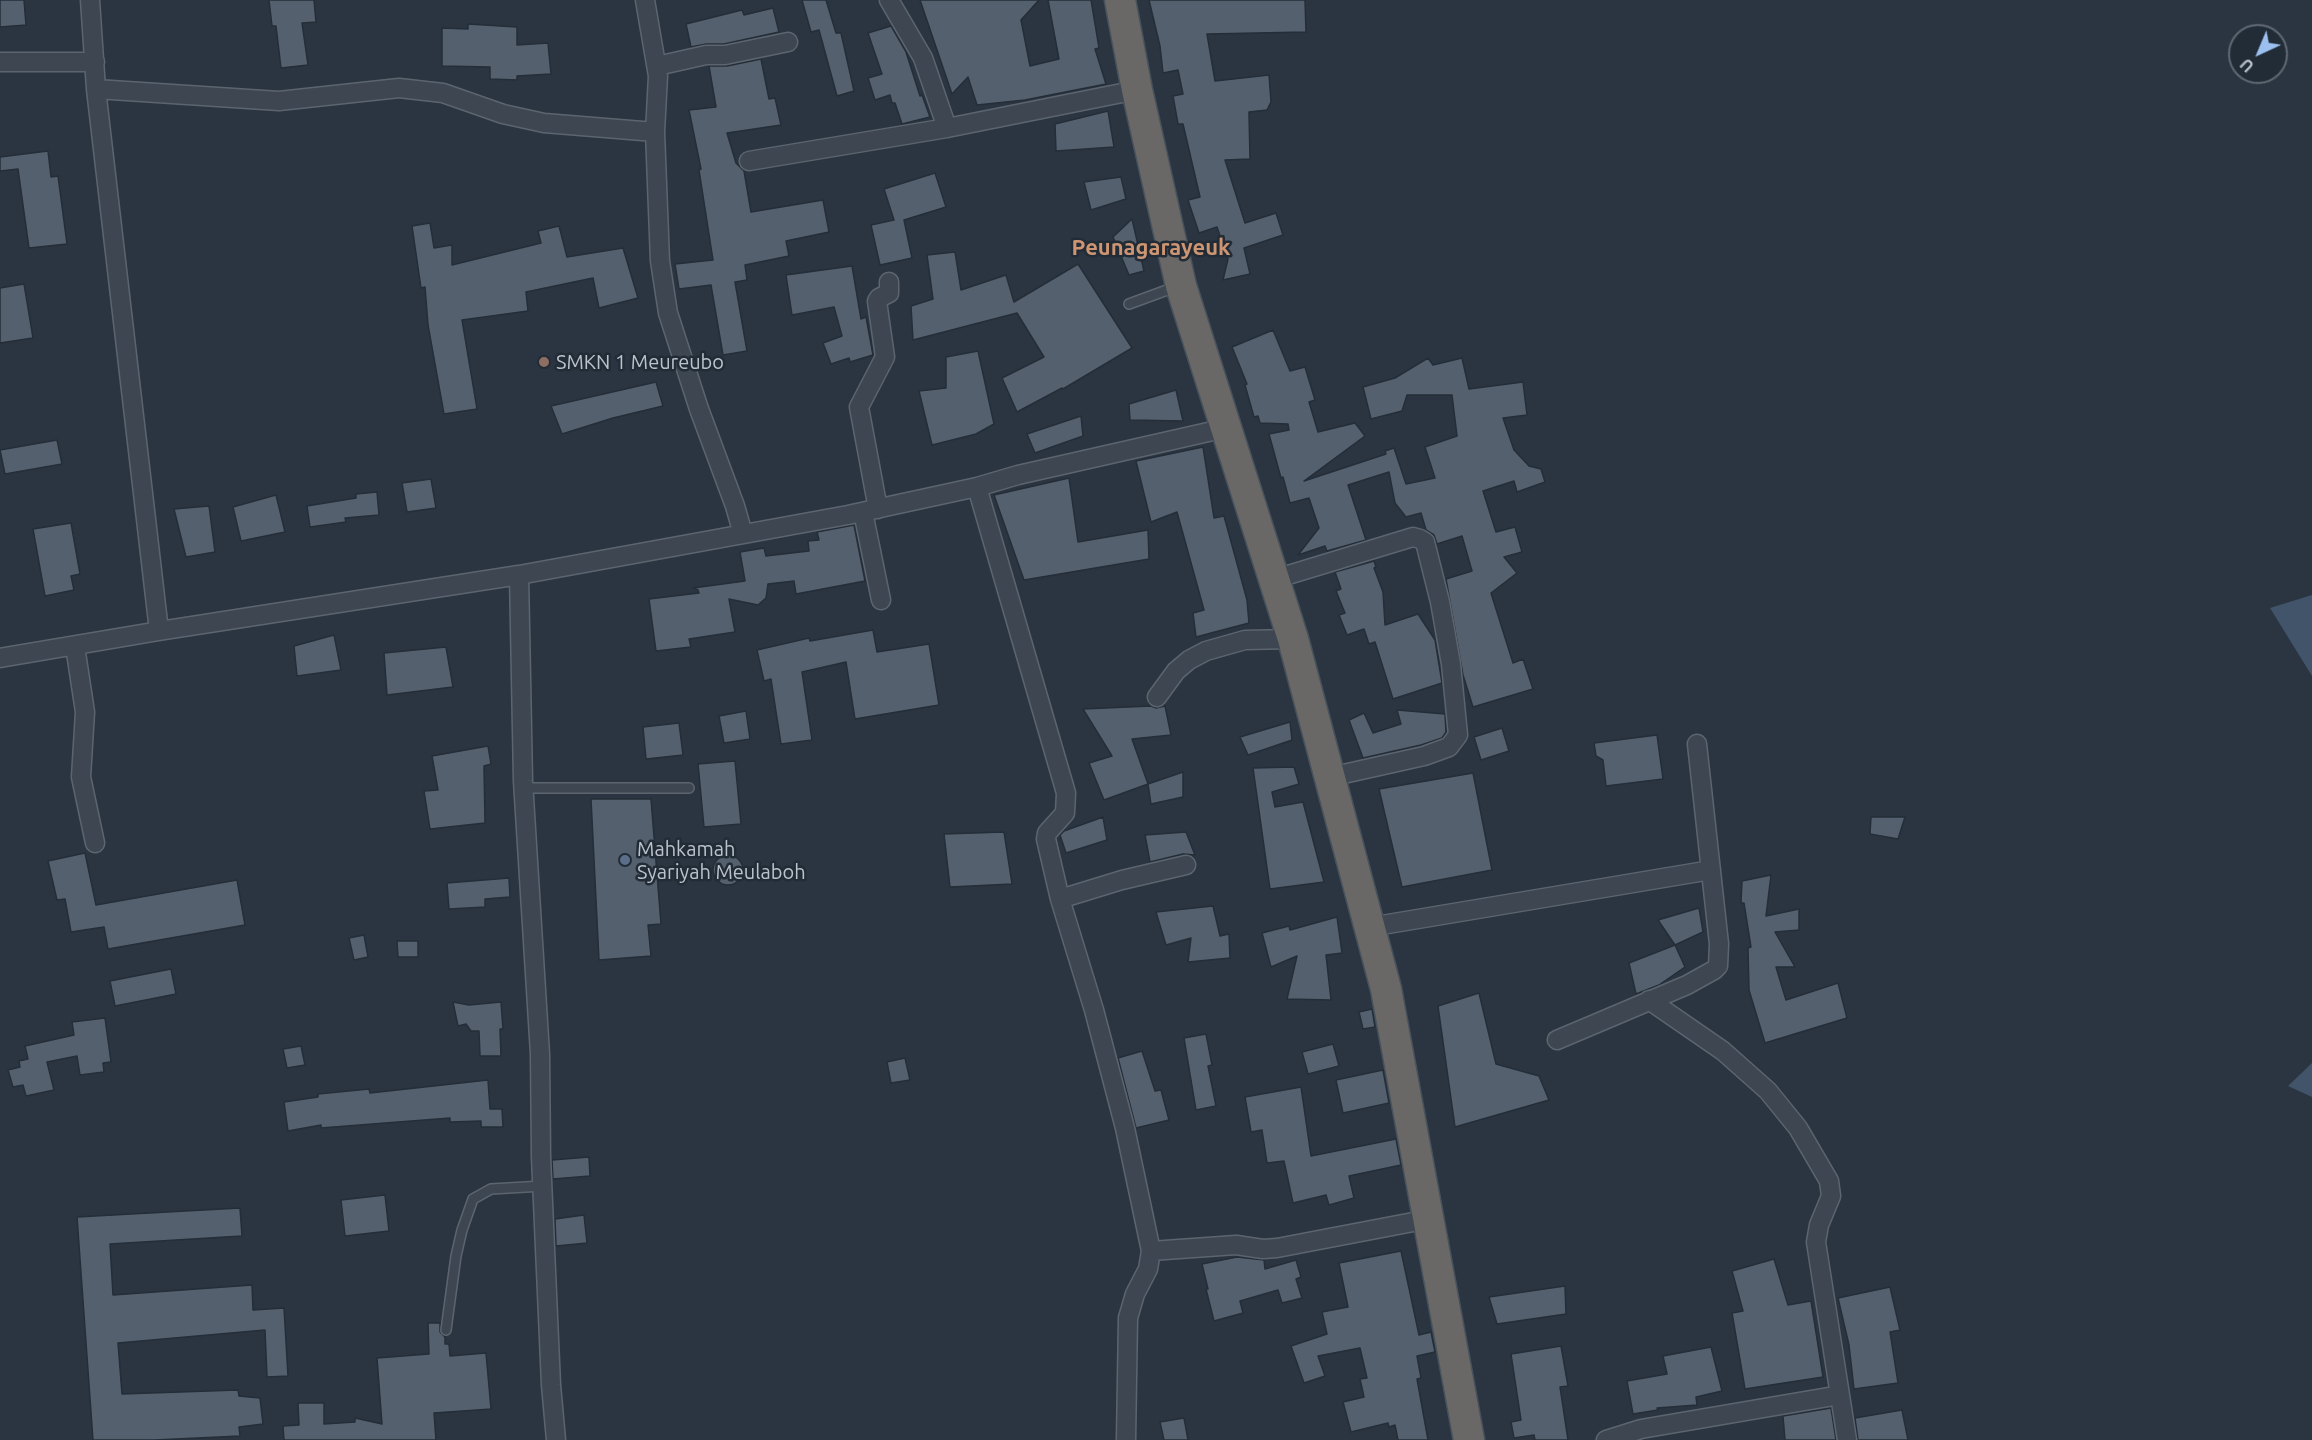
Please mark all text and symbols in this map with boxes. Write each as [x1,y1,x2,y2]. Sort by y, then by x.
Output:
north arrow [2228,24,2288,84]
text: U [2237,55,2257,76]
district label: Peunagarayeuk [1072,235,1230,261]
place label: SMKN 1 Meureubo [556,350,724,374]
marker: SMKN 1 Meureubo [537,355,551,369]
place label: Mahkamah Syariyah Meulaboh [637,837,806,884]
marker: Mahkamah Syariyah Meulaboh [618,853,632,867]

